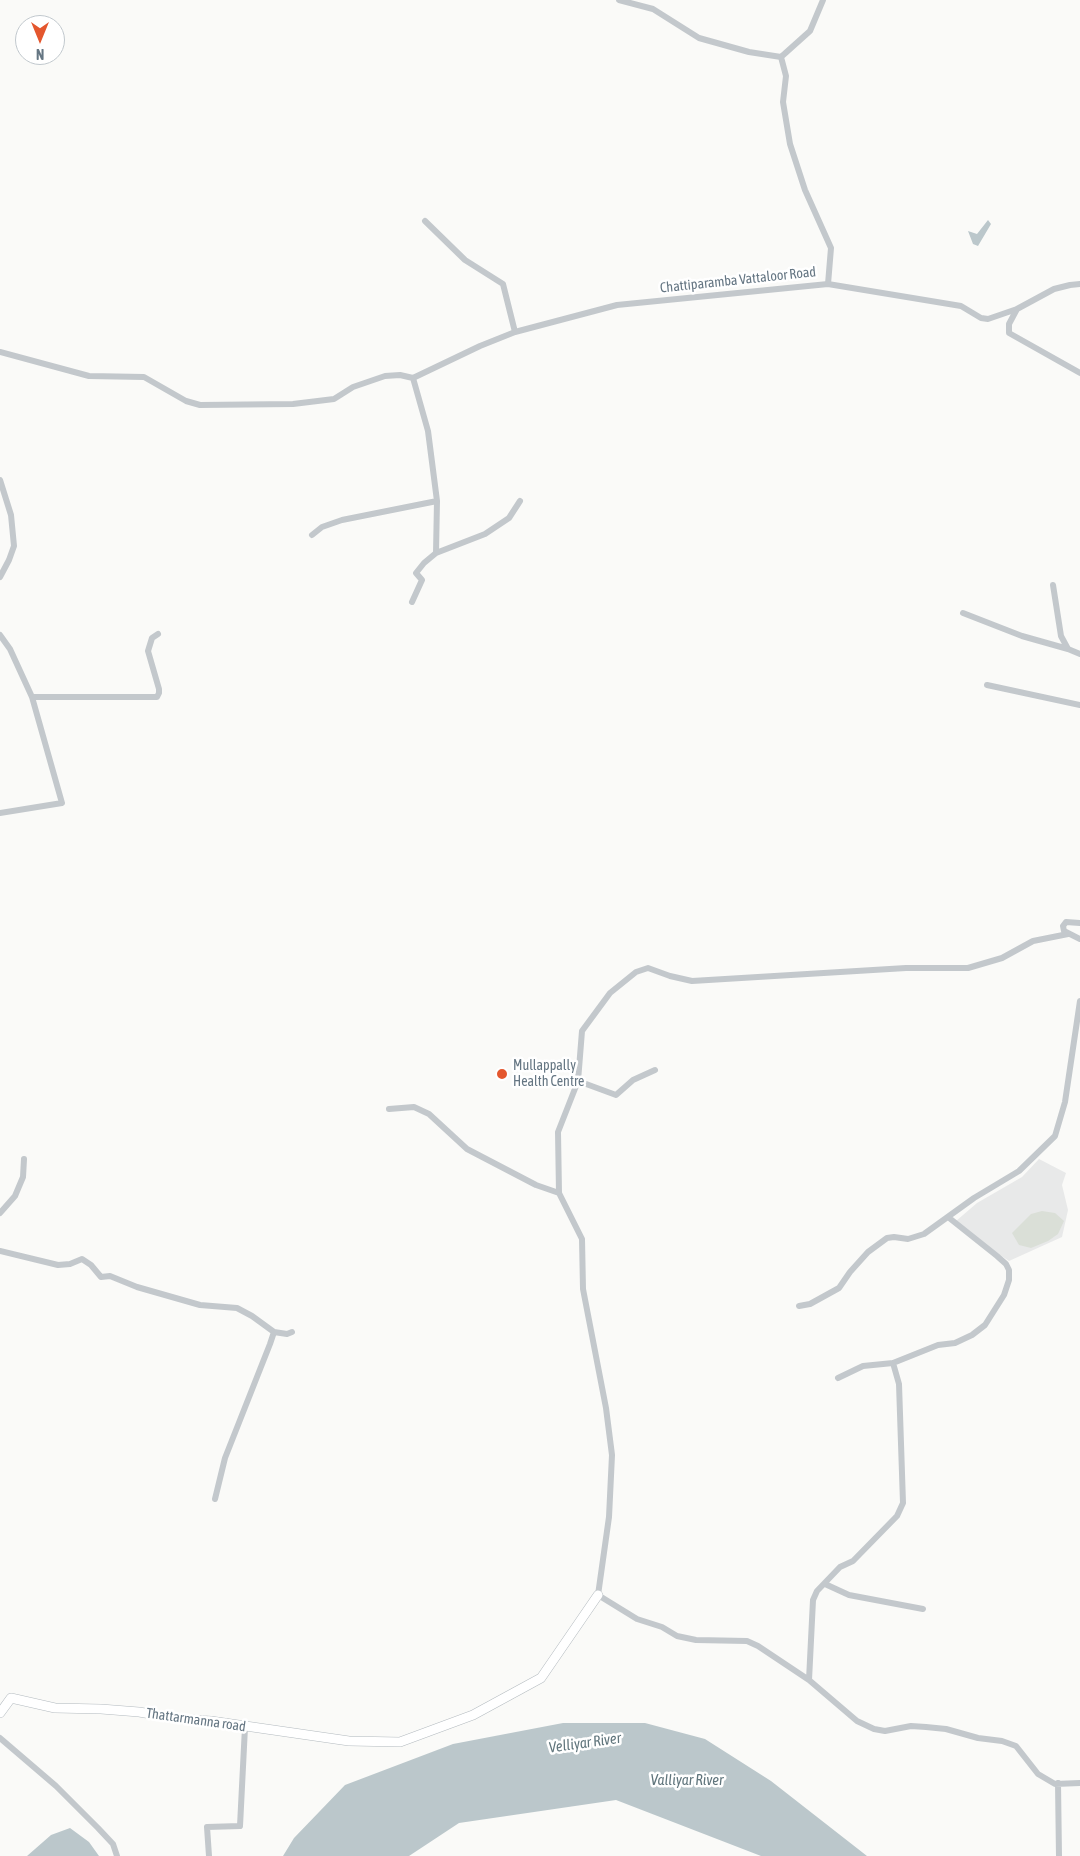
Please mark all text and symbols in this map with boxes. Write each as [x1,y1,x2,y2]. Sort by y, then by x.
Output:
north arrow [15,15,65,65]
text: N [36,46,44,62]
street label: Chattiparamba Vattaloor Road [659,263,817,297]
place label: Mullappally Health Centre [513,1058,584,1090]
marker: Mullappally Health Centre [495,1067,509,1081]
street label: Thattarmanna road [145,1705,247,1735]
water label: Velliyar River [548,1729,622,1757]
water label: Valliyar River [651,1771,723,1789]

